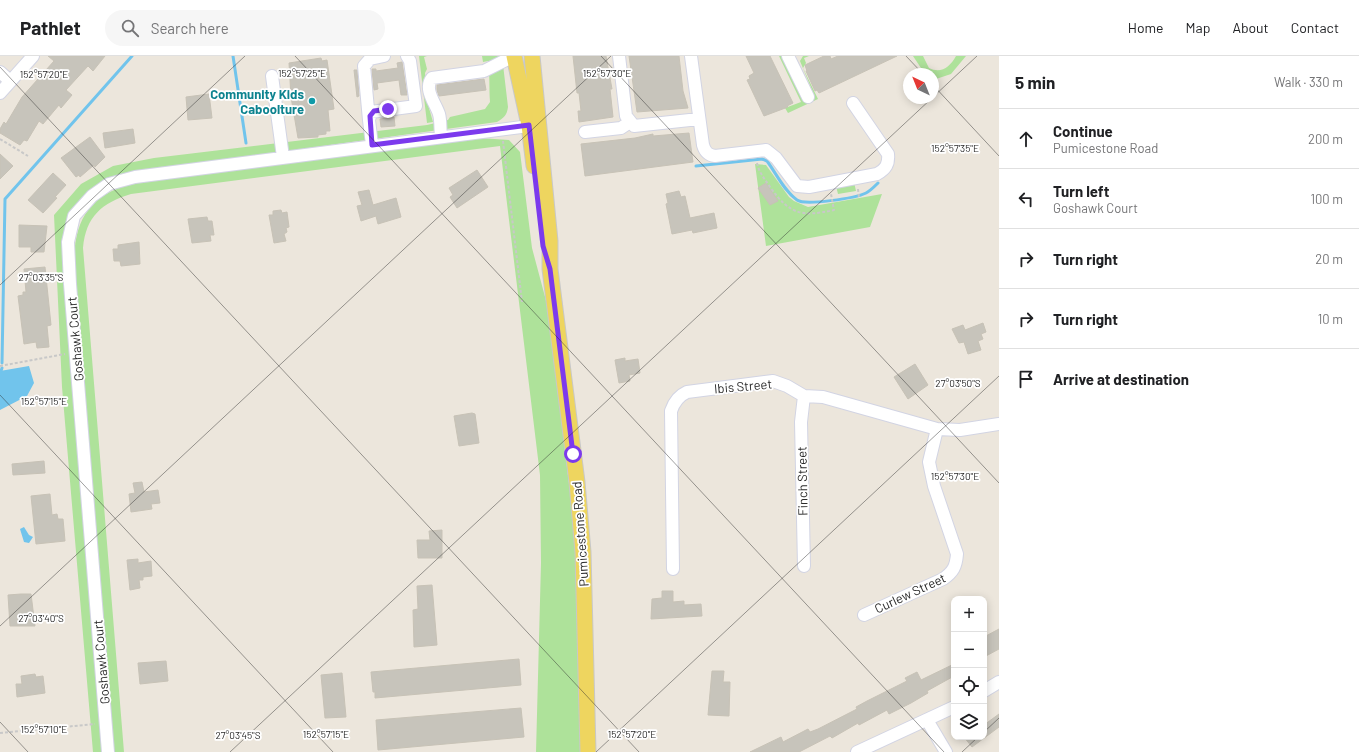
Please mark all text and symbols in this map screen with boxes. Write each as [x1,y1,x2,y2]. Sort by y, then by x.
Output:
search box [105,10,385,46]
text: Pathlet [20,16,81,39]
icon: search [119,17,141,39]
text: Search here [151,19,229,37]
text: Home [1128,19,1164,36]
text: Map [1186,19,1210,36]
text: About [1232,19,1269,36]
text: Contact [1291,19,1339,36]
text: 152°57'25"E [278,67,326,79]
text: 152°57'30"E [583,67,631,79]
text: 152°57'20"E [20,68,68,80]
north arrow [903,68,939,104]
text: 5 min [1015,72,1055,92]
text: Walk · 330 m [1274,74,1343,90]
place label: Community Kids Caboolture [210,86,304,117]
marker: Community Kids Caboolture [307,96,317,106]
route end [379,100,397,118]
text: Continue [1053,122,1113,140]
icon: ahead [1015,128,1037,150]
text: 200 m [1308,131,1343,147]
text: Pumicestone Road [1053,140,1158,156]
text: 152°57'35"E [931,142,979,154]
text: Turn left [1053,182,1109,200]
icon: left [1015,188,1037,210]
text: 100 m [1310,191,1343,207]
text: Goshawk Court [1053,200,1138,216]
icon: right [1015,248,1037,270]
text: Turn right [1053,250,1118,268]
text: 20 m [1315,251,1343,267]
text: 27°03'35"S [19,271,64,283]
street label: Goshawk Court [63,296,87,382]
icon: right [1015,308,1037,330]
text: Turn right [1053,310,1118,328]
text: 10 m [1318,311,1343,327]
icon: arrive [1015,368,1037,390]
text: Arrive at destination [1053,370,1189,388]
street label: Ibis Street [713,375,773,397]
text: 27°03'50"S [935,377,981,389]
text: 152°57'15"E [21,395,67,407]
route start [564,445,582,463]
street label: Finch Street [793,446,811,516]
text: 152°57'30"E [931,470,979,482]
street label: Pumicestone Road [568,481,592,587]
street label: Curlew Street [872,570,948,616]
map controls [951,596,987,740]
button: + [951,596,987,632]
text: 27°03'40"S [18,612,64,624]
street label: Goshawk Court [89,619,113,705]
button: − [951,632,987,668]
button: locate [951,668,987,704]
button: layers [951,704,987,740]
text: 152°57'10"E [21,723,67,735]
text: 152°57'15"E [303,728,349,740]
text: 152°57'20"E [608,728,656,740]
text: 27°03'45"S [215,729,261,741]

